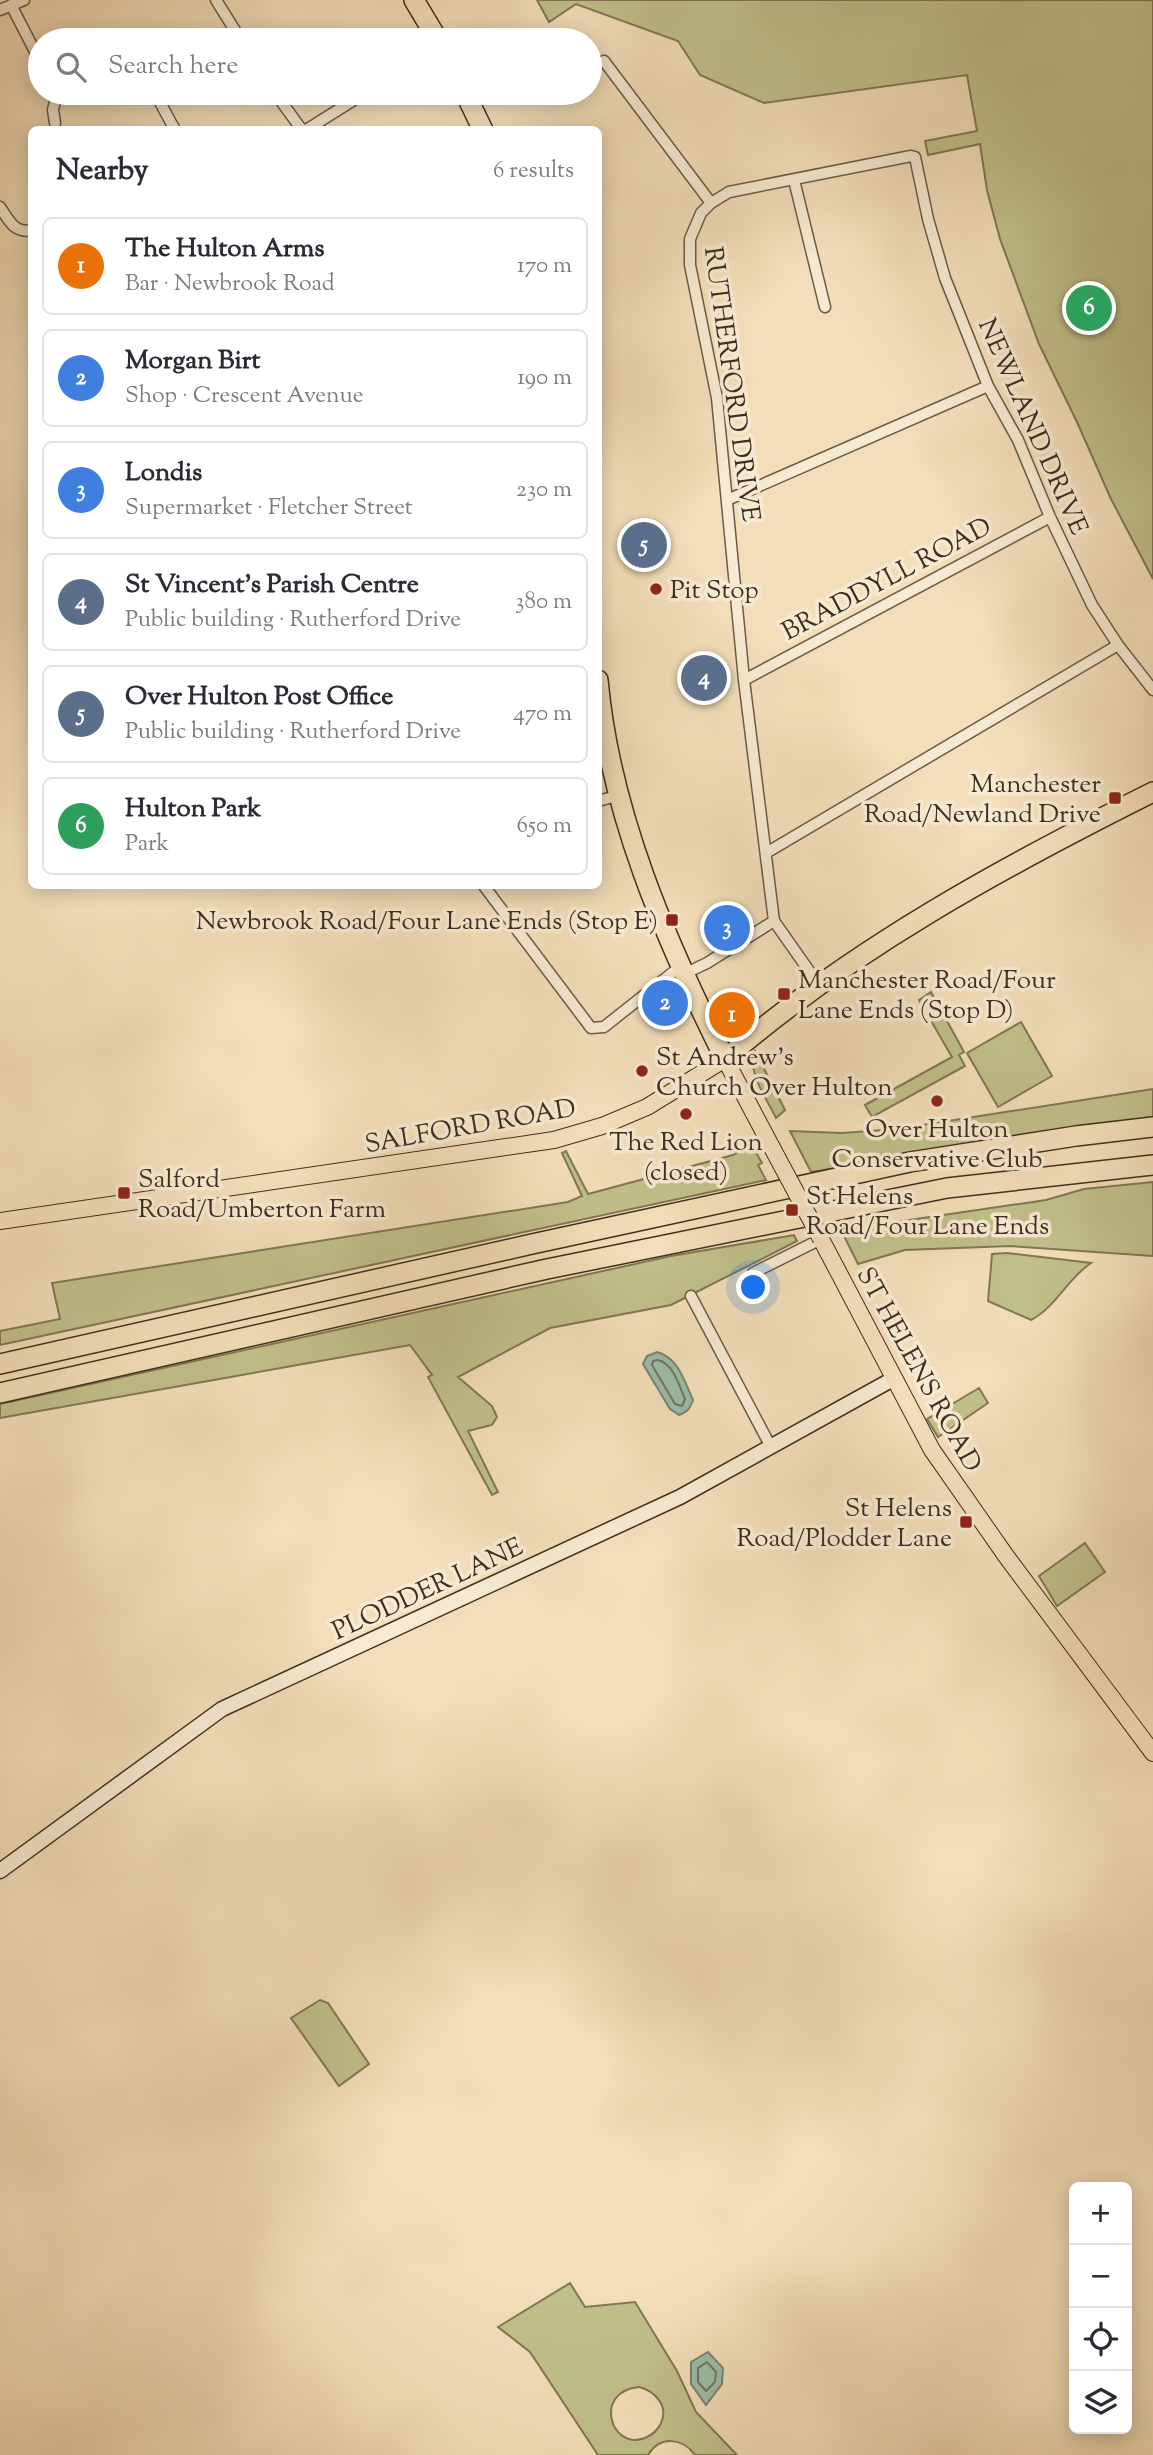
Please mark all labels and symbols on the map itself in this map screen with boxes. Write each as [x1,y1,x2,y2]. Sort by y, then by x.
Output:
street label: RUTHERFORD DRIVE [693,244,768,525]
pin: 6 [1066,282,1112,334]
street label: NEWLAND DRIVE [967,313,1096,541]
street label: BRADDYLL ROAD [776,509,999,651]
pin: 5 [621,519,667,571]
place label: Pit Stop [670,573,759,610]
marker: Pit Stop [648,581,664,597]
pin: 4 [681,652,727,704]
place label: Manchester Road/Newland Drive [864,767,1101,834]
marker: Manchester Road/Newland Drive [1107,790,1123,806]
pin: 3 [704,902,750,954]
place label: Newbrook Road/Four Lane Ends (Stop E) [196,904,658,941]
marker: Newbrook Road/Four Lane Ends (Stop E) [664,912,680,928]
place label: Manchester Road/Four Lane Ends (Stop D) [798,963,1056,1030]
pin: 2 [642,977,688,1029]
marker: Manchester Road/Four Lane Ends (Stop D) [776,986,792,1002]
pin: 1 [709,989,755,1041]
place label: St Andrew's Church Over Hulton [656,1040,893,1107]
marker: St Andrew's Church Over Hulton [634,1063,650,1079]
street label: SALFORD ROAD [362,1091,579,1164]
marker: Over Hulton Conservative Club [929,1093,945,1109]
marker: The Red Lion (closed) [678,1106,694,1122]
place label: Over Hulton Conservative Club [832,1112,1042,1179]
place label: The Red Lion (closed) [609,1125,763,1192]
place label: Salford Road/Umberton Farm [138,1162,386,1229]
place label: St Helens Road/Four Lane Ends [806,1179,1049,1246]
marker: Salford Road/Umberton Farm [116,1185,132,1201]
marker: St Helens Road/Four Lane Ends [784,1202,800,1218]
street label: ST HELENS ROAD [846,1261,990,1479]
your location [736,1270,770,1304]
place label: St Helens Road/Plodder Lane [736,1491,952,1558]
marker: St Helens Road/Plodder Lane [958,1514,974,1530]
street label: PLODDER LANE [326,1530,530,1651]

